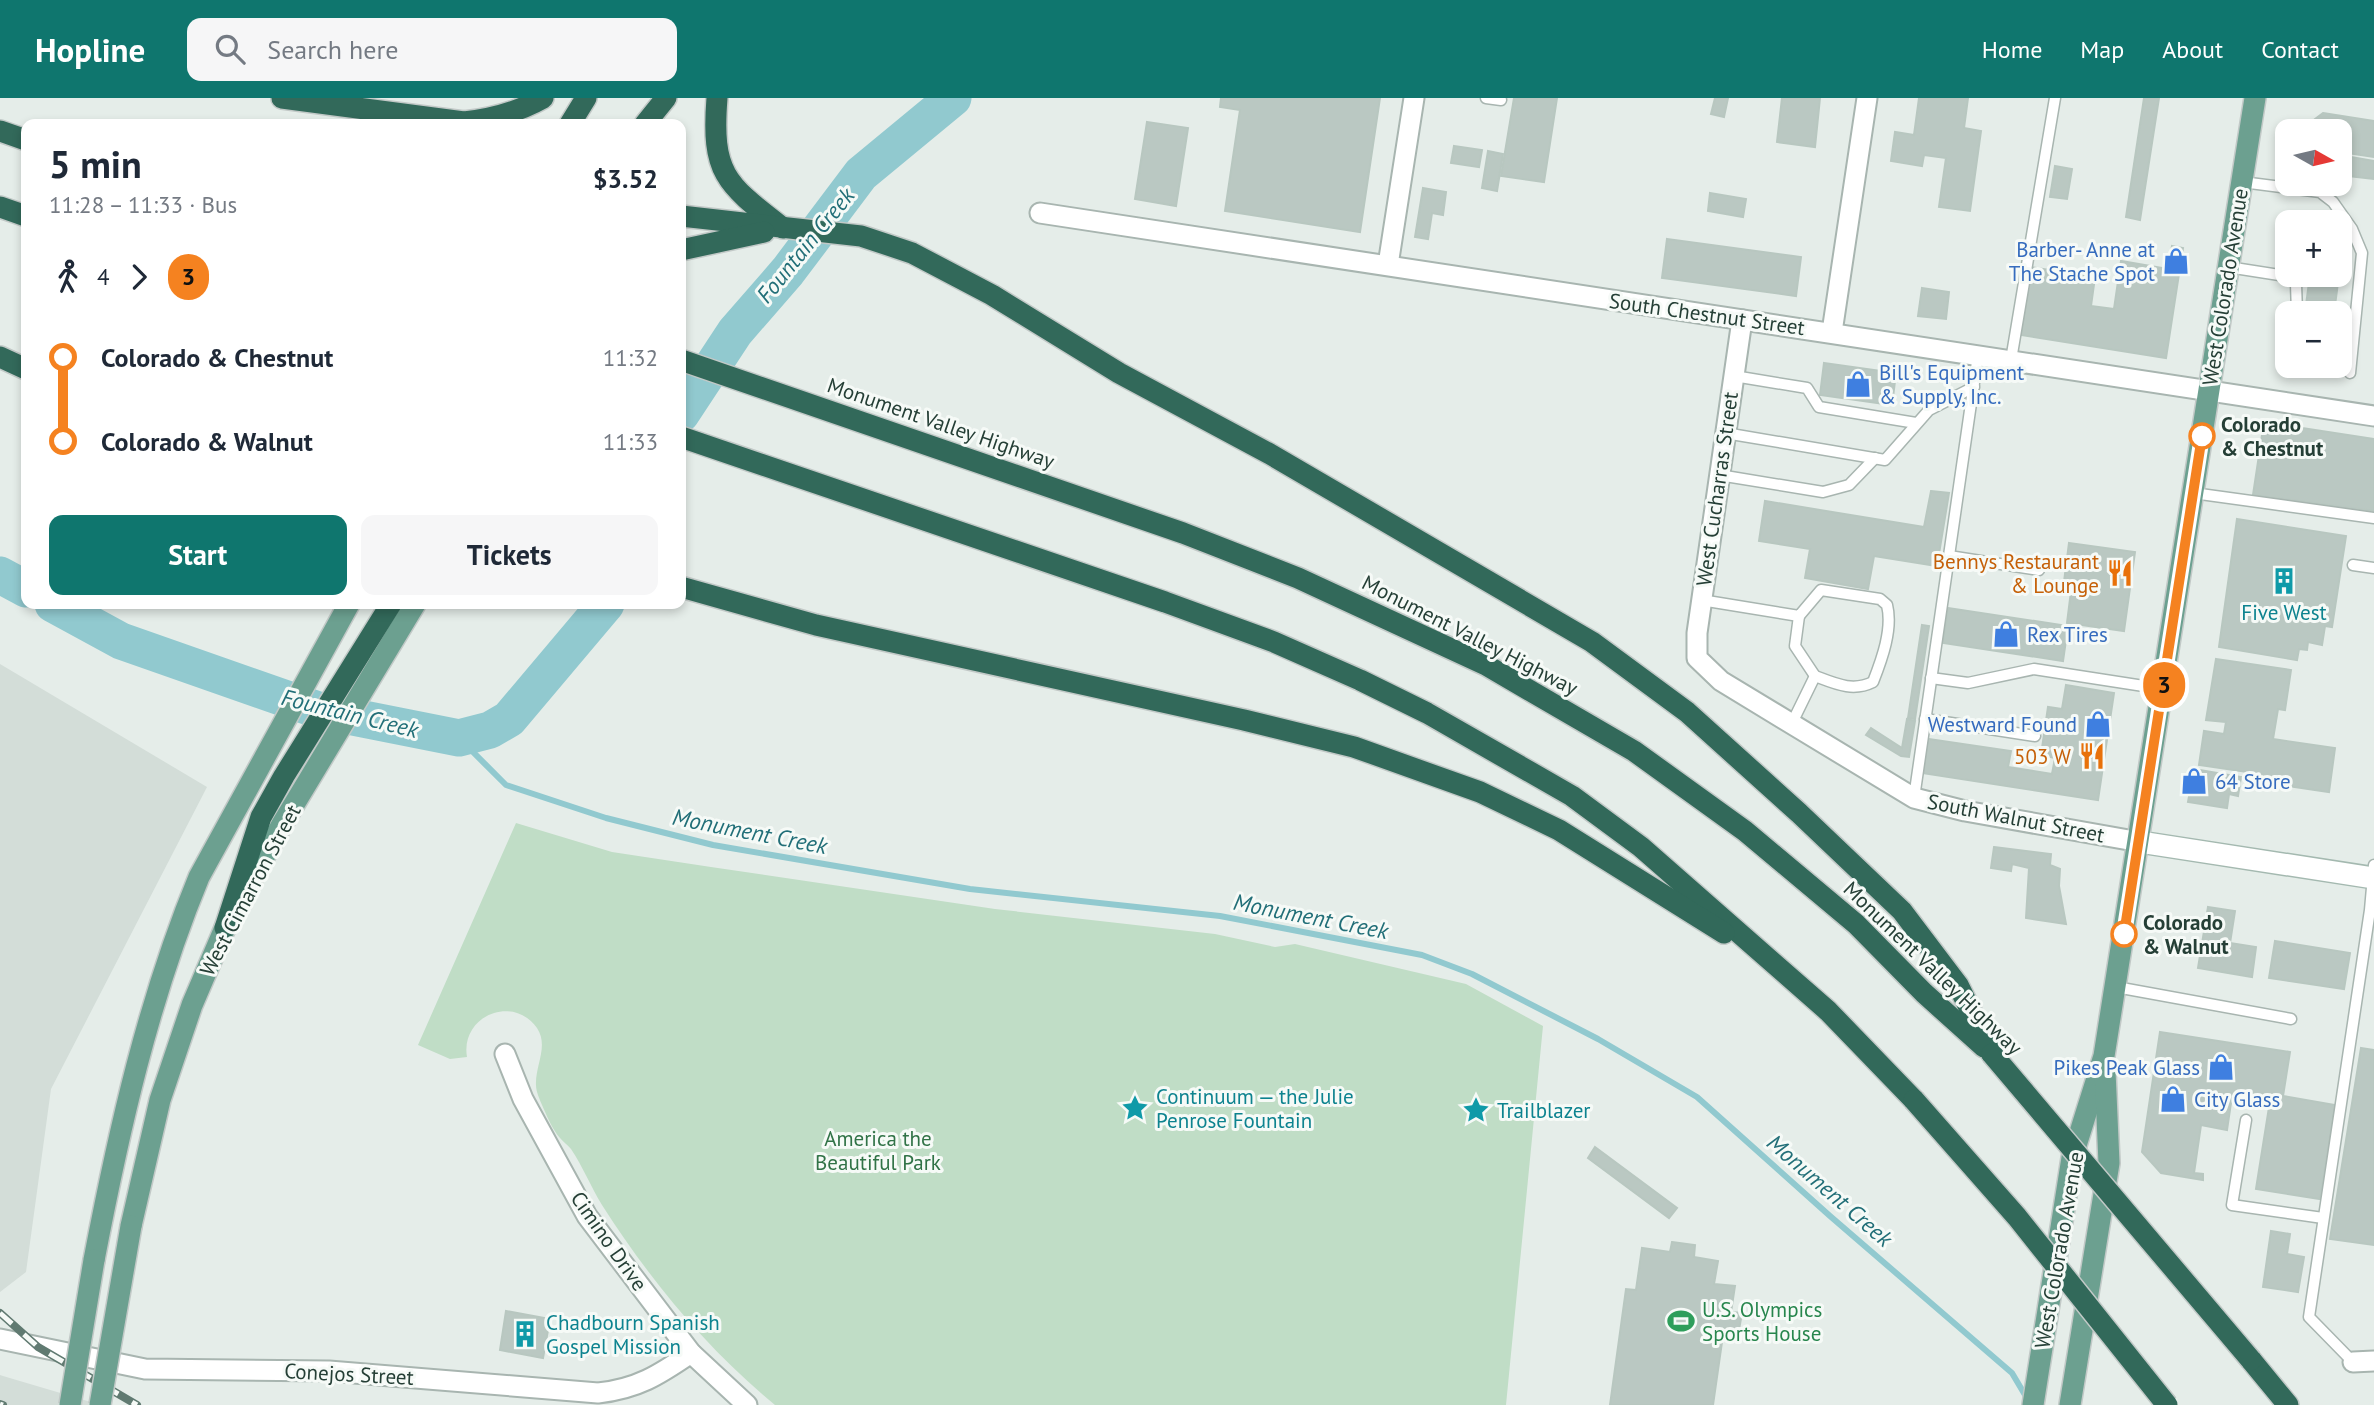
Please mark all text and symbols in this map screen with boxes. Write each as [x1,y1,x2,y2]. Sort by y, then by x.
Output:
search box [187,18,677,81]
text: Hopline [35,28,145,71]
icon: search [211,30,249,68]
text: Search here [267,33,398,66]
text: Home [1982,34,2042,65]
text: Map [2080,34,2124,65]
text: About [2162,34,2223,65]
text: Contact [2261,34,2339,65]
north arrow [2275,119,2352,196]
map controls [2275,119,2352,378]
text: 5 min [49,139,142,188]
text: $3.52 [593,162,658,195]
water label: Fountain Creek [750,180,861,309]
street label: West Colorado Avenue [2196,186,2254,388]
text: 11:28 – 11:33 · Bus [49,190,237,219]
button: + [2275,210,2352,287]
place label: Barber- Anne at The Stache Spot [2009,236,2155,287]
shop icon: Barber- Anne at The Stache Spot [2161,246,2191,276]
icon: walk [49,258,87,296]
icon: forward [120,258,158,296]
text: 3 [182,261,195,292]
text: 4 [97,262,110,291]
street label: South Chestnut Street [1607,287,1807,341]
button: − [2275,301,2352,378]
text: Colorado & Chestnut [101,341,333,374]
text: 11:32 [603,343,658,372]
place label: Bill's Equipment & Supply, Inc. [1879,359,2024,410]
shop icon: Bill's Equipment & Supply, Inc. [1843,369,1873,399]
street label: Monument Valley Highway [824,371,1058,475]
street label: West Cucharras Street [1690,390,1744,588]
place label: Colorado & Chestnut [2221,411,2324,462]
marker: Colorado & Chestnut [2189,423,2215,449]
text: Colorado & Walnut [101,425,313,458]
text: 11:33 [603,427,658,456]
button: Start [49,515,347,595]
button: Tickets [361,515,658,595]
place label: Bennys Restaurant & Lounge [1933,548,2099,599]
restaurant icon: Bennys Restaurant & Lounge [2105,558,2135,588]
building icon: Five West [2269,566,2299,596]
street label: Monument Valley Highway [1358,569,1583,701]
place label: Five West [2241,599,2327,626]
shop icon: Rex Tires [1991,619,2021,649]
place label: Rex Tires [2027,621,2108,648]
line badge: 3 [2141,662,2187,708]
text: 3 [2157,669,2171,700]
water label: Fountain Creek [279,682,423,744]
shop icon: Westward Found [2083,709,2113,739]
place label: Westward Found [1928,711,2077,738]
restaurant icon: 503 W [2077,741,2107,771]
place label: 503 W [2014,743,2072,770]
shop icon: 64 Store [2179,766,2209,796]
place label: 64 Store [2215,768,2291,795]
street label: South Walnut Street [1925,788,2107,848]
street label: West Cimarron Street [193,800,307,980]
water label: Monument Creek [670,802,831,861]
street label: Monument Valley Highway [1838,875,2028,1061]
water label: Monument Creek [1231,887,1392,946]
place label: Colorado & Walnut [2143,909,2229,960]
marker: Colorado & Walnut [2111,921,2137,947]
shop icon: Pikes Peak Glass [2206,1052,2236,1082]
place label: Pikes Peak Glass [2054,1054,2200,1081]
place label: Continuum — the Julie Penrose Fountain [1156,1083,1354,1134]
shop icon: City Glass [2158,1084,2188,1114]
place label: City Glass [2194,1086,2280,1113]
place icon: Continuum — the Julie Penrose Fountain [1120,1093,1150,1123]
place icon: Trailblazer [1461,1095,1491,1125]
place label: Trailblazer [1497,1097,1591,1124]
park label: America the Beautiful Park [815,1125,941,1176]
water label: Monument Creek [1761,1128,1900,1254]
street label: West Colorado Avenue [2028,1150,2090,1350]
street label: Cimino Drive [565,1186,653,1296]
place label: U.S. Olympics Sports House [1702,1296,1822,1347]
sports icon: U.S. Olympics Sports House [1666,1306,1696,1336]
place label: Chadbourn Spanish Gospel Mission [546,1309,720,1360]
building icon: Chadbourn Spanish Gospel Mission [510,1319,540,1349]
street label: Conejos Street [284,1357,414,1391]

